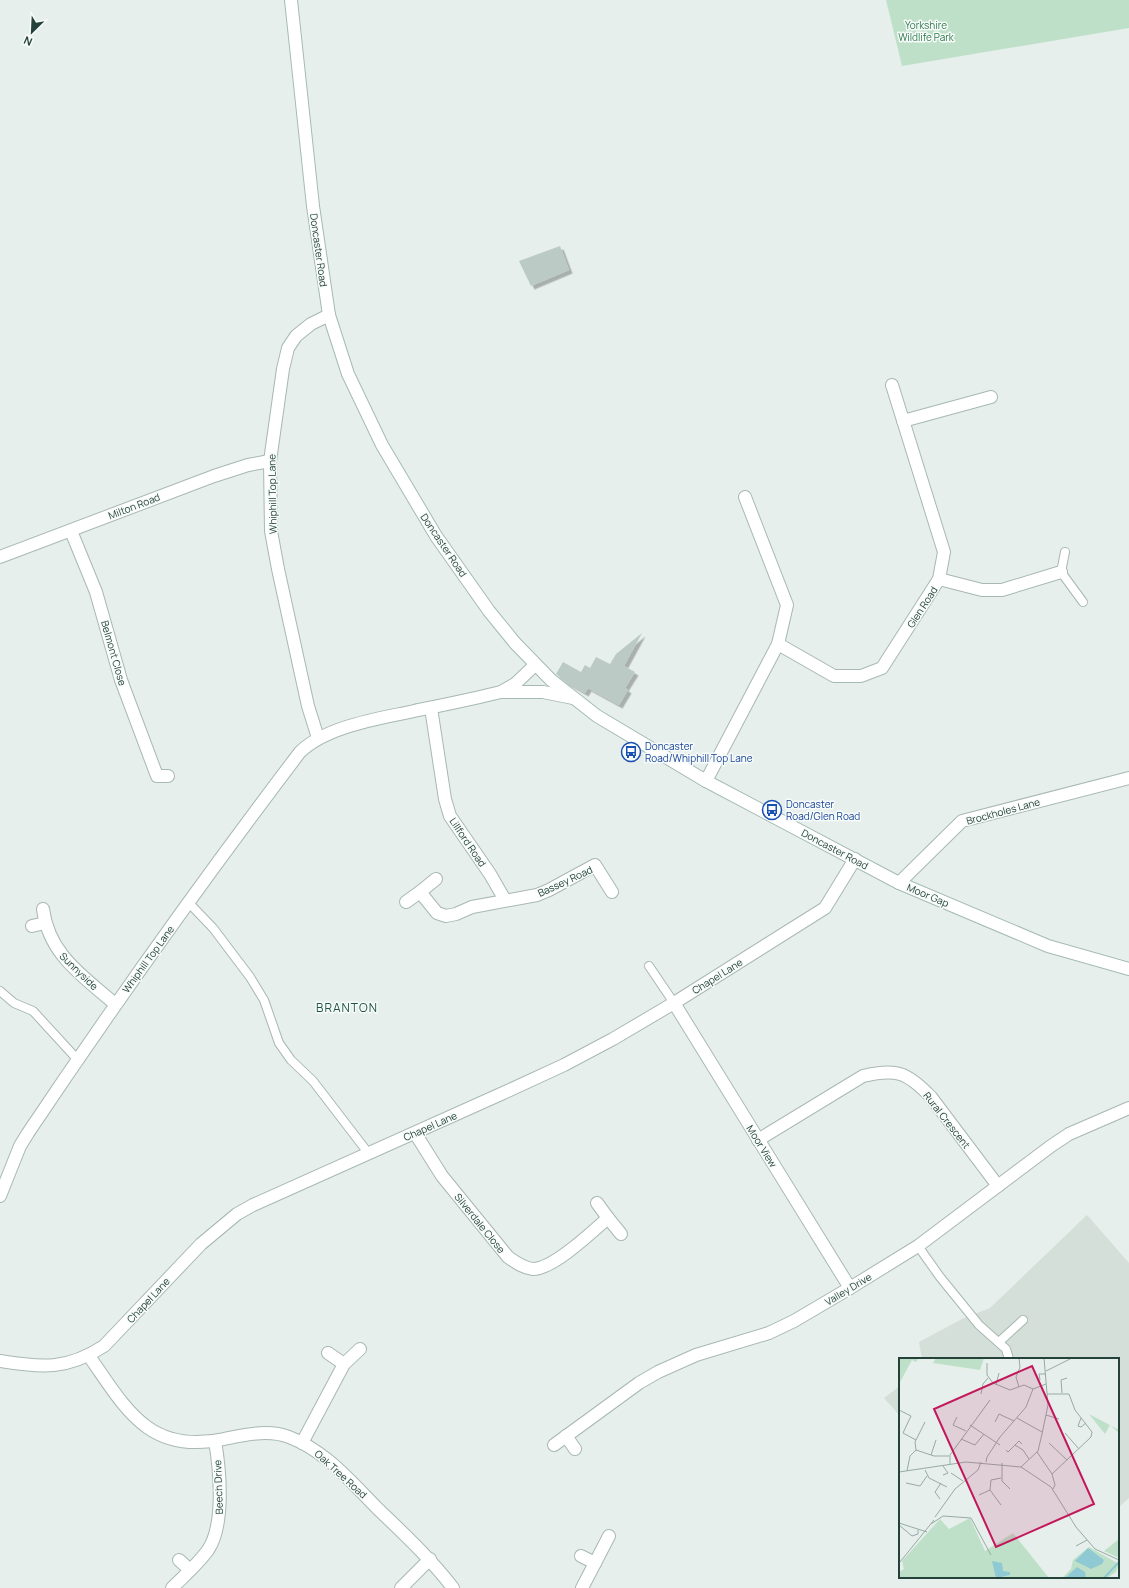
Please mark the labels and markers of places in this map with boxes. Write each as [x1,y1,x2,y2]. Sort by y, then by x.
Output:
place label: Doncaster Road/Whiphill Top Lane [645,739,753,765]
bus stop icon: Doncaster Road/Whiphill Top Lane [620,741,642,763]
place label: Doncaster Road/Glen Road [786,797,860,823]
bus stop icon: Doncaster Road/Glen Road [761,799,783,821]

